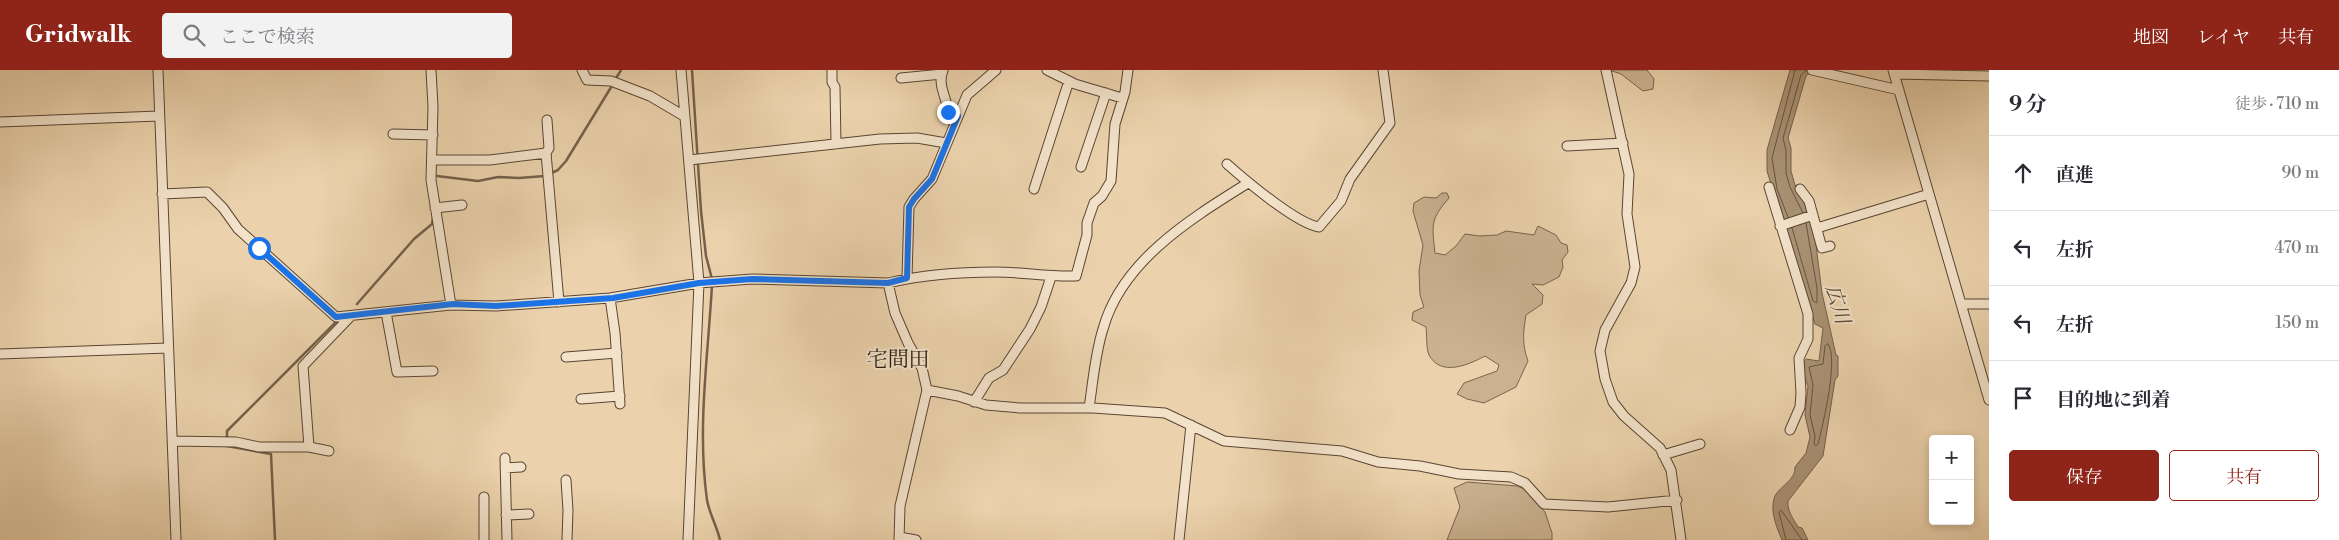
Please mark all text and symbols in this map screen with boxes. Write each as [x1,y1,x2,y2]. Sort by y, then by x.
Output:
search box [162,13,512,58]
text: Gridwalk [25,20,132,50]
icon: search [180,21,208,49]
text: ここで検索 [220,25,315,49]
text: 地図 [2133,26,2169,49]
text: レイヤ [2197,26,2250,49]
text: 共有 [2278,26,2314,49]
text: 9 分 [2009,92,2047,118]
text: 徒歩 · 710 m [2235,94,2319,114]
route end [937,101,960,124]
icon: ahead [2009,159,2037,187]
text: 直進 [2056,163,2094,187]
text: 90 m [2281,163,2319,183]
icon: left [2009,234,2037,262]
route start [248,237,271,260]
text: 左折 [2056,238,2094,262]
text: 470 m [2275,238,2319,258]
water label: 広川 [1819,282,1855,329]
icon: left [2009,309,2037,337]
text: 左折 [2056,313,2094,337]
text: 150 m [2275,313,2319,333]
district label: 宅間田 [867,347,930,373]
icon: arrive [2009,384,2037,412]
text: 目的地に到着 [2056,388,2170,412]
map controls [1929,435,1974,525]
button: + [1929,435,1974,480]
button: 保存 [2009,450,2159,501]
button: 共有 [2169,450,2319,501]
button: − [1929,480,1974,525]

